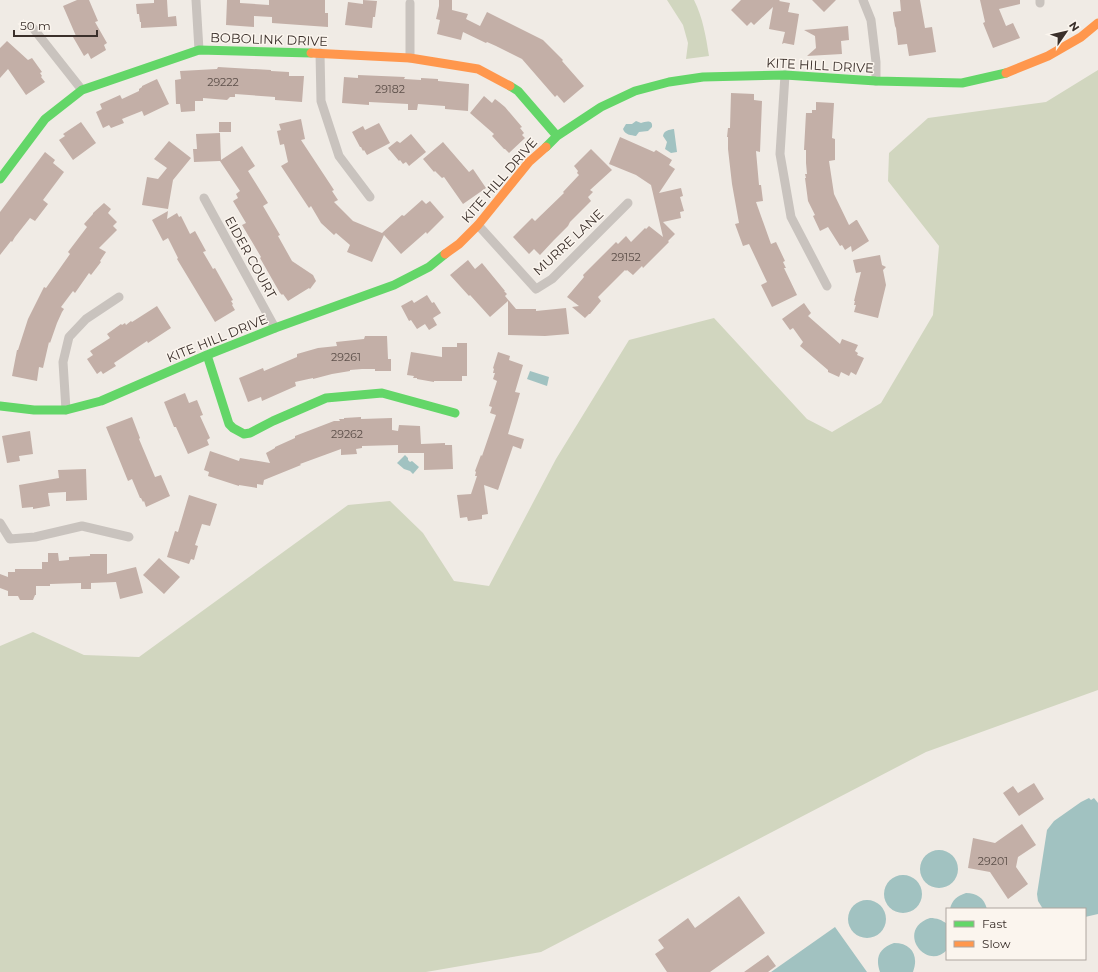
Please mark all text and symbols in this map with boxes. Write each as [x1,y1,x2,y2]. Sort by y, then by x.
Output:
scale bar [14,12,97,38]
north arrow [1046,12,1086,52]
text: 50 m [20,18,51,33]
text: N [1066,19,1083,34]
street label: BOBOLINK DRIVE [210,29,328,49]
street label: KITE HILL DRIVE [766,54,874,76]
house number: 29222 [207,75,239,89]
house number: 29182 [375,82,405,96]
street label: KITE HILL DRIVE [458,134,540,226]
street label: MURRE LANE [530,206,606,278]
street label: EIDER COURT [222,213,280,301]
house number: 29152 [611,250,641,264]
street label: KITE HILL DRIVE [164,310,270,366]
house number: 29261 [331,350,361,364]
house number: 29262 [331,427,363,441]
house number: 29201 [978,854,1008,868]
legend [946,908,1086,960]
text: Fast [982,916,1007,931]
text: Slow [982,936,1011,951]

